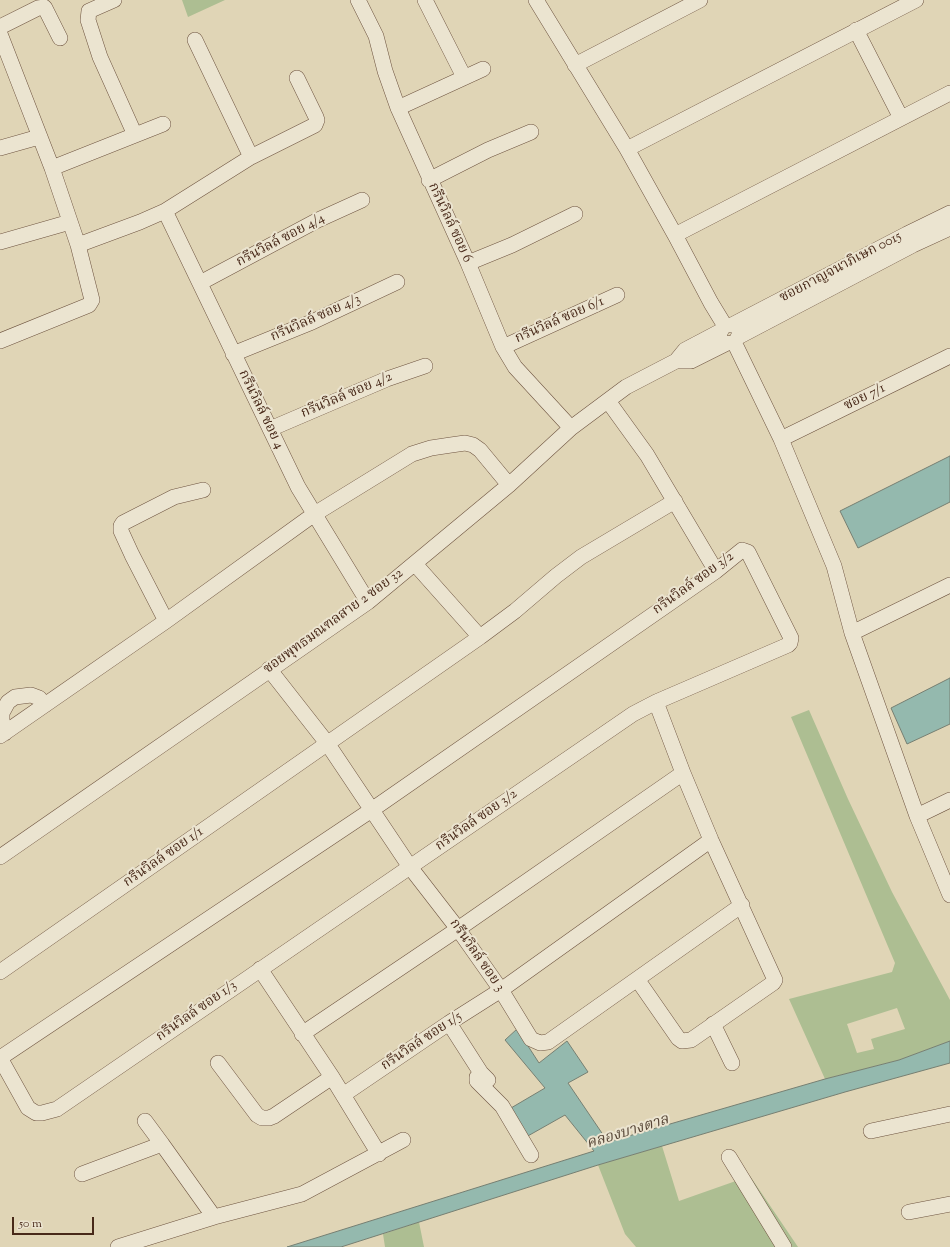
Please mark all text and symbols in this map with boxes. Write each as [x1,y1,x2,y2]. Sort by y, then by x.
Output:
street label: กรีนวิลล์ ซอย 6 [423,180,475,266]
street label: กรีนวิลล์ ซอย 4/4 [234,211,328,271]
street label: ซอยกาญจนาภิเษก 0015 [777,229,905,307]
street label: กรีนวิลล์ ซอย 4/3 [268,292,364,346]
street label: กรีนวิลล์ ซอย 6/1 [513,294,607,348]
street label: กรีนวิลล์ ซอย 4 [234,368,286,452]
street label: กรีนวิลล์ ซอย 4/2 [299,369,395,423]
street label: ซอย 7/1 [842,381,888,415]
street label: กรีนวิลล์ ซอย 3/2 [650,549,738,619]
street label: ซอยพุทธมณฑลสาย 2 ซอย 32 [261,566,407,678]
street label: กรีนวิลล์ ซอย 3/2 [433,787,521,855]
street label: กรีนวิลล์ ซอย 1/1 [121,824,207,892]
street label: กรีนวิลล์ ซอย 3 [445,916,507,996]
street label: กรีนวิลล์ ซอย 1/3 [153,978,241,1046]
street label: กรีนวิลล์ ซอย 1/5 [379,1009,465,1075]
water label: คลองบางตาล [585,1112,671,1154]
scale bar [14,1209,96,1235]
text: 50 m [19,1215,42,1233]

